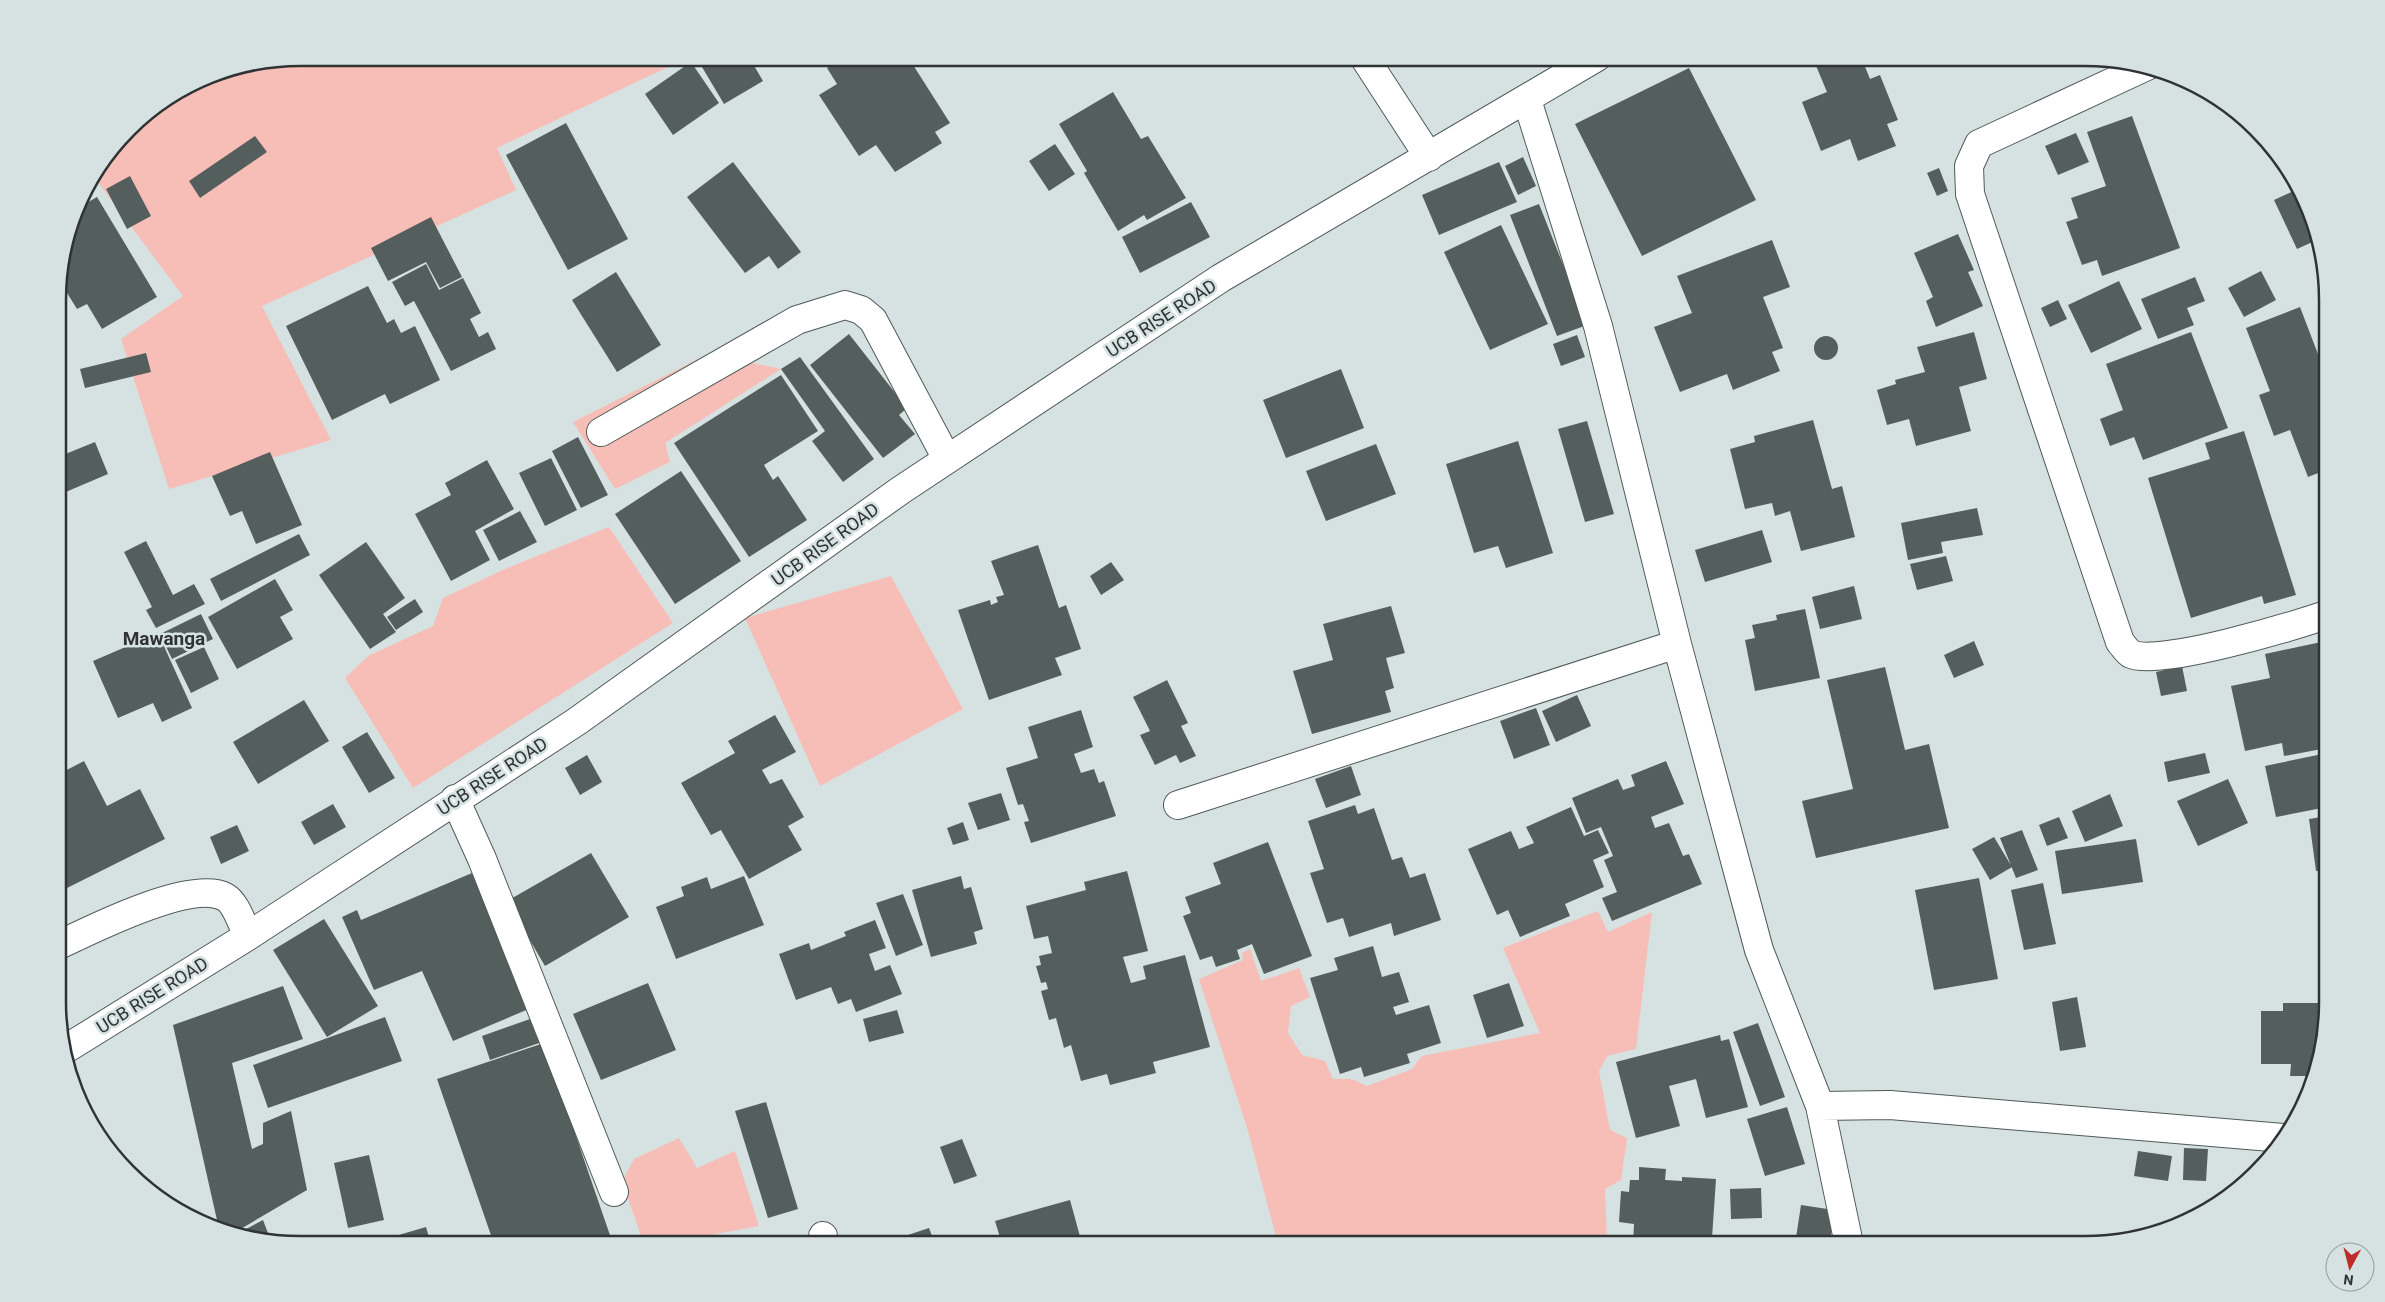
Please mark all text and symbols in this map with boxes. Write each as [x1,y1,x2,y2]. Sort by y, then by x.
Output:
street label: UCB RISE ROAD [1102,275,1220,361]
street label: UCB RISE ROAD [767,498,883,590]
district label: Mawanga [123,627,205,650]
street label: UCB RISE ROAD [433,733,551,819]
street label: UCB RISE ROAD [92,952,212,1038]
north arrow [2325,1242,2375,1292]
text: N [2343,1271,2354,1288]

